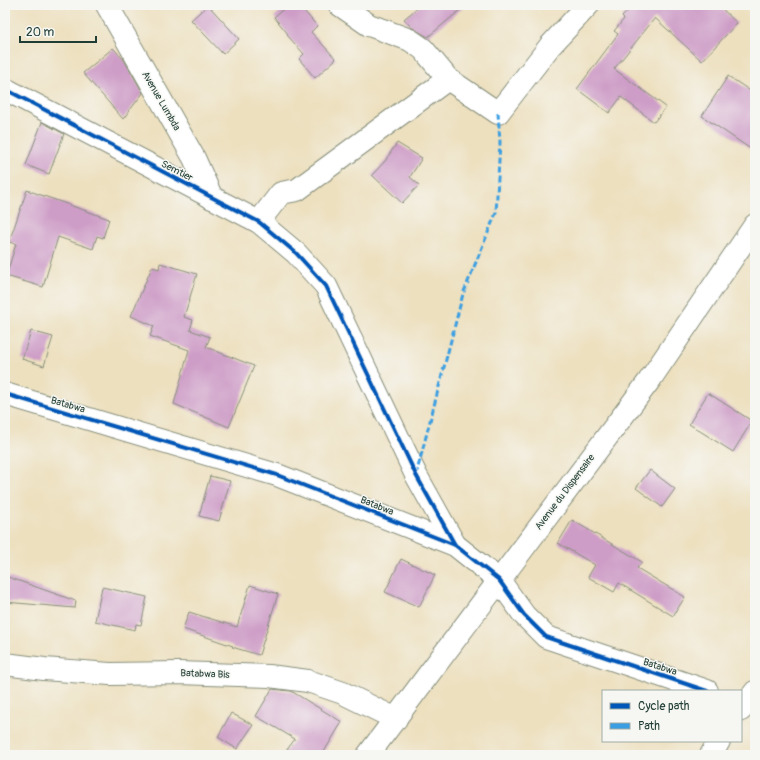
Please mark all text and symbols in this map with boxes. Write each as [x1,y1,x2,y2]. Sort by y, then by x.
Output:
scale bar [20,18,96,44]
text: 20 m [26,25,55,40]
street label: Avenue Lumbda [139,69,183,133]
street label: Semtier [159,158,195,184]
street label: Batabwa [50,394,87,416]
street label: Avenue du Dispensaire [533,452,597,532]
street label: Batabwa [359,494,396,518]
street label: Batabwa [642,656,679,678]
street label: Batabwa Bis [180,667,230,681]
legend [602,690,742,742]
text: Cycle path [638,699,690,714]
text: Path [638,719,660,734]

